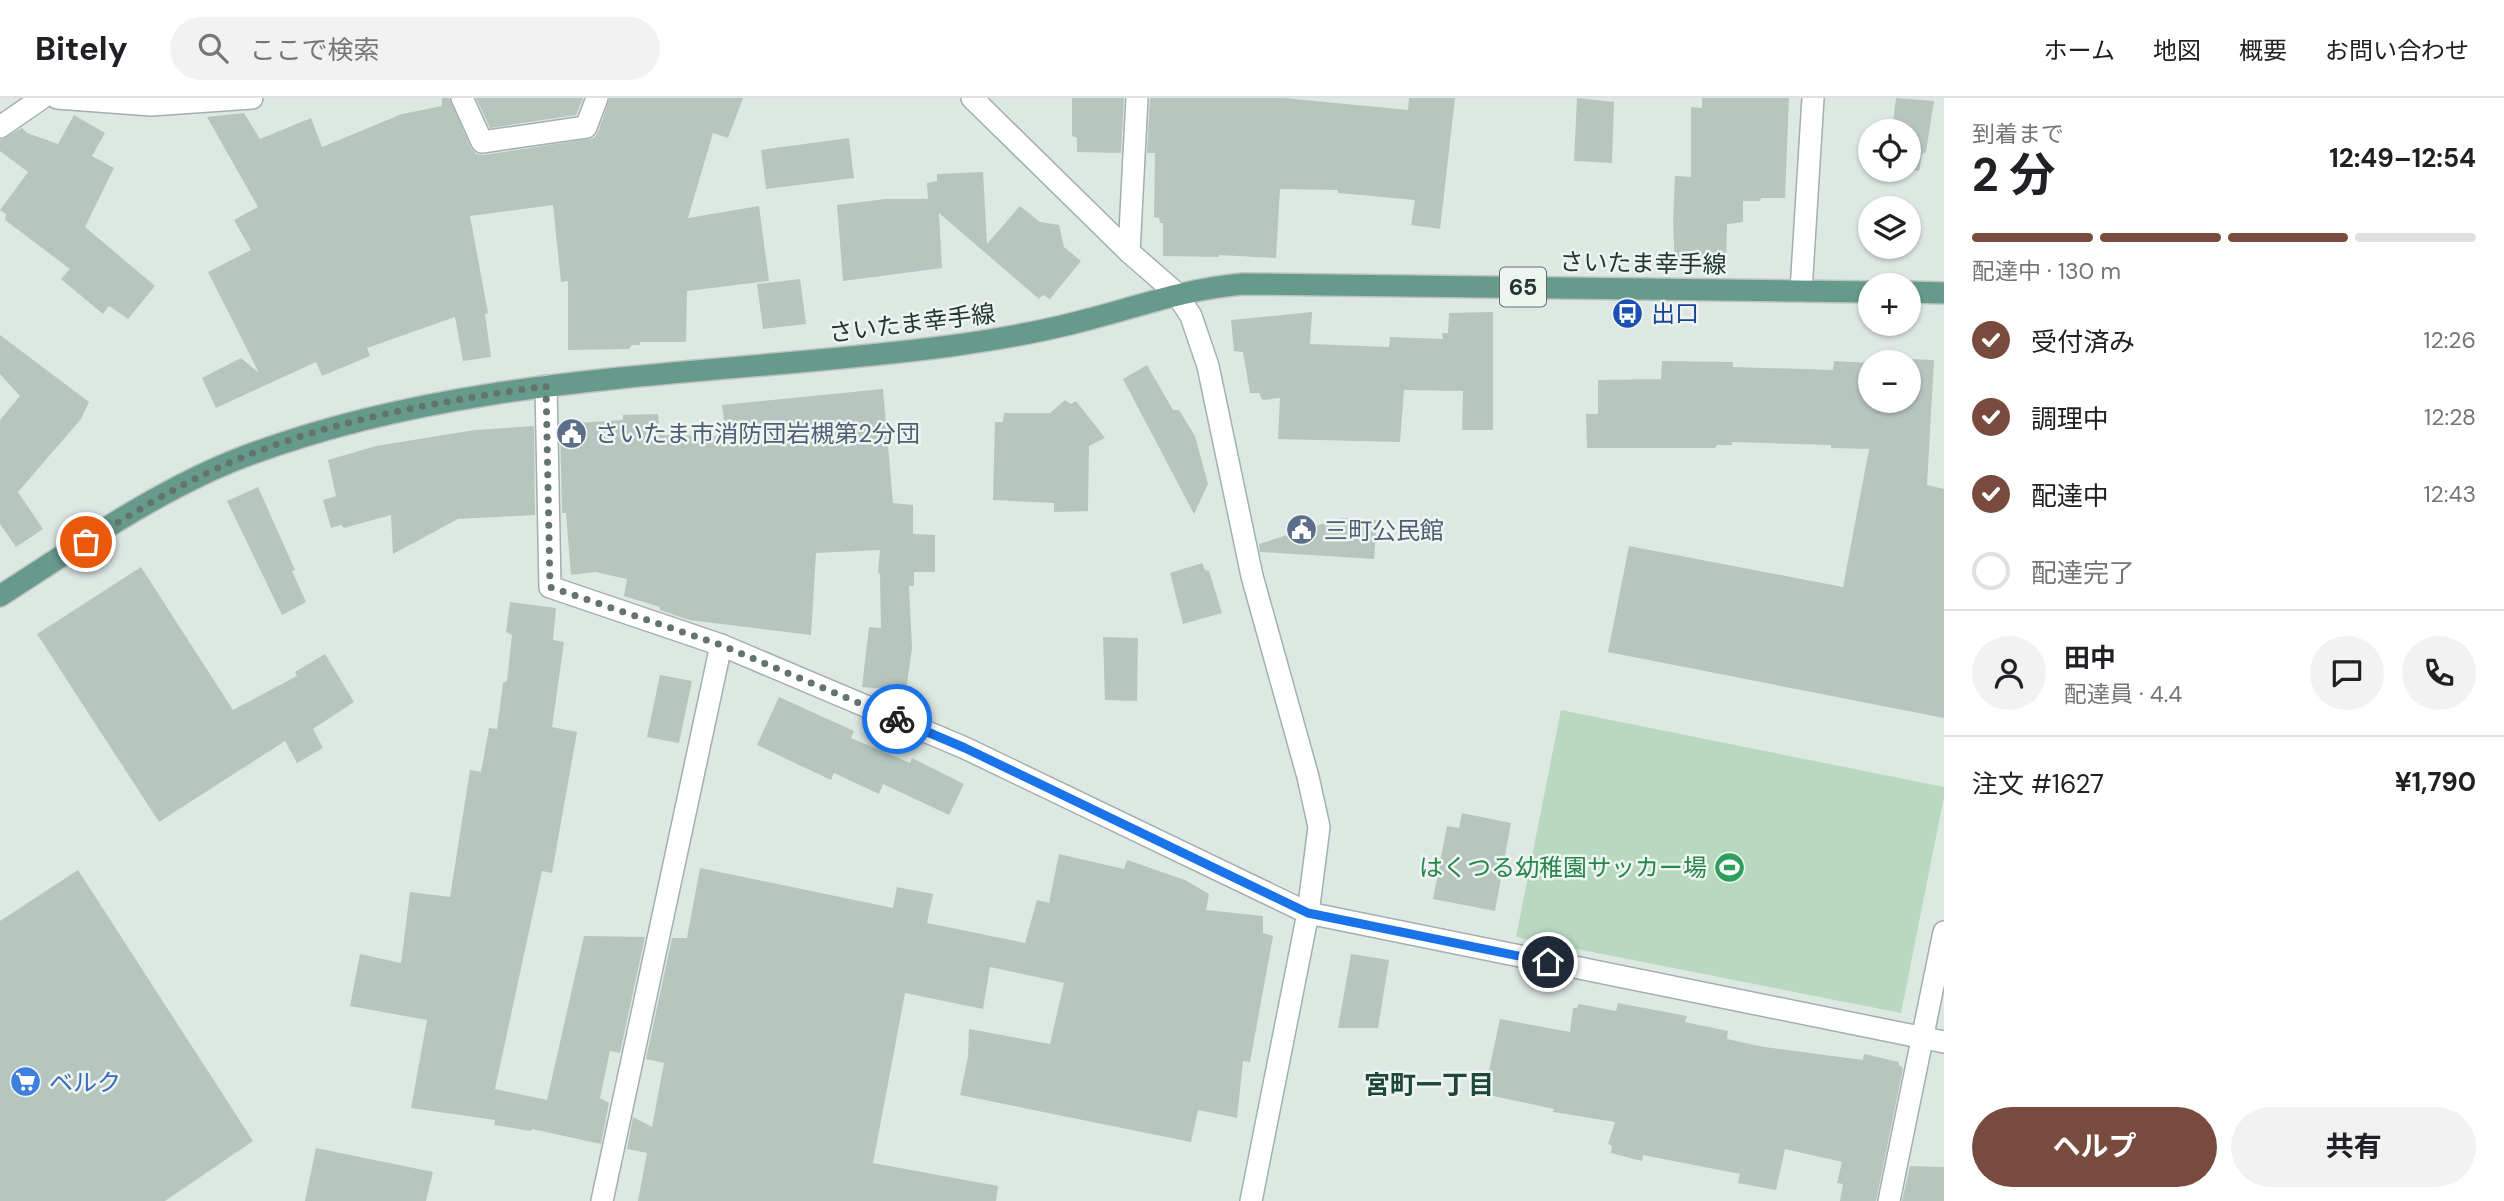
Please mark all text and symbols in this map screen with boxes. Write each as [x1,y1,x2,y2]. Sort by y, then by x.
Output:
search box [170,17,660,80]
text: Bitely [35,27,128,70]
icon: search [194,29,232,67]
text: ここで検索 [250,33,380,67]
text: ホーム [2044,35,2115,66]
text: 地図 [2153,35,2201,66]
text: 概要 [2239,35,2287,66]
text: お問い合わせ [2325,35,2469,66]
map controls [1858,119,1921,413]
button: locate [1858,119,1921,182]
text: 到着まで [1972,119,2064,149]
text: 12:49–12:54 [2329,141,2476,175]
text: 2 分 [1972,145,2055,205]
button: layers [1858,196,1921,259]
street label: さいたま幸手線 [1559,246,1727,280]
text: 配達中 · 130 m [1972,256,2121,286]
road number: 65 [1500,268,1546,306]
button: + [1858,273,1921,336]
bus stop icon: 出口 [1611,296,1645,330]
street label: さいたま幸手線 [827,297,997,349]
place label: 出口 [1651,298,1699,329]
icon: check [1972,321,2010,359]
text: 受付済み [2031,325,2135,359]
text: 12:26 [2423,325,2476,355]
button: − [1858,350,1921,413]
icon: check [1972,398,2010,436]
text: 調理中 [2031,402,2109,436]
text: 12:28 [2424,402,2476,432]
public building icon: さいたま市消防団岩槻第2分団 [555,416,589,450]
place label: さいたま市消防団岩槻第2分団 [595,418,920,449]
icon: check [1972,475,2010,513]
text: 配達中 [2031,479,2109,513]
text: 12:43 [2423,479,2476,509]
pin [56,512,116,572]
public building icon: 三町公民館 [1284,513,1318,547]
place label: 三町公民館 [1324,515,1444,546]
icon: bag [67,523,105,561]
text: 配達完了 [2031,556,2135,590]
button: person [1972,636,2046,710]
button: chat [2310,636,2384,710]
button: phone [2402,636,2476,710]
text: 田中 [2064,641,2116,675]
text: 配達員 · 4.4 [2064,679,2182,709]
courier [862,684,932,754]
icon: bike [878,700,916,738]
text: ¥1,790 [2395,765,2476,799]
text: 注文 #1627 [1972,767,2104,801]
sports icon: はくつる幼稚園サッカー場 [1713,850,1747,884]
place label: はくつる幼稚園サッカー場 [1419,852,1707,883]
pin [1518,932,1578,992]
icon: home [1529,943,1567,981]
supermarket icon: ベルク [9,1065,43,1099]
place label: ベルク [49,1067,121,1098]
district label: 宮町一丁目 [1364,1068,1494,1102]
button: ヘルプ [1972,1107,2217,1187]
button: 共有 [2231,1107,2476,1187]

